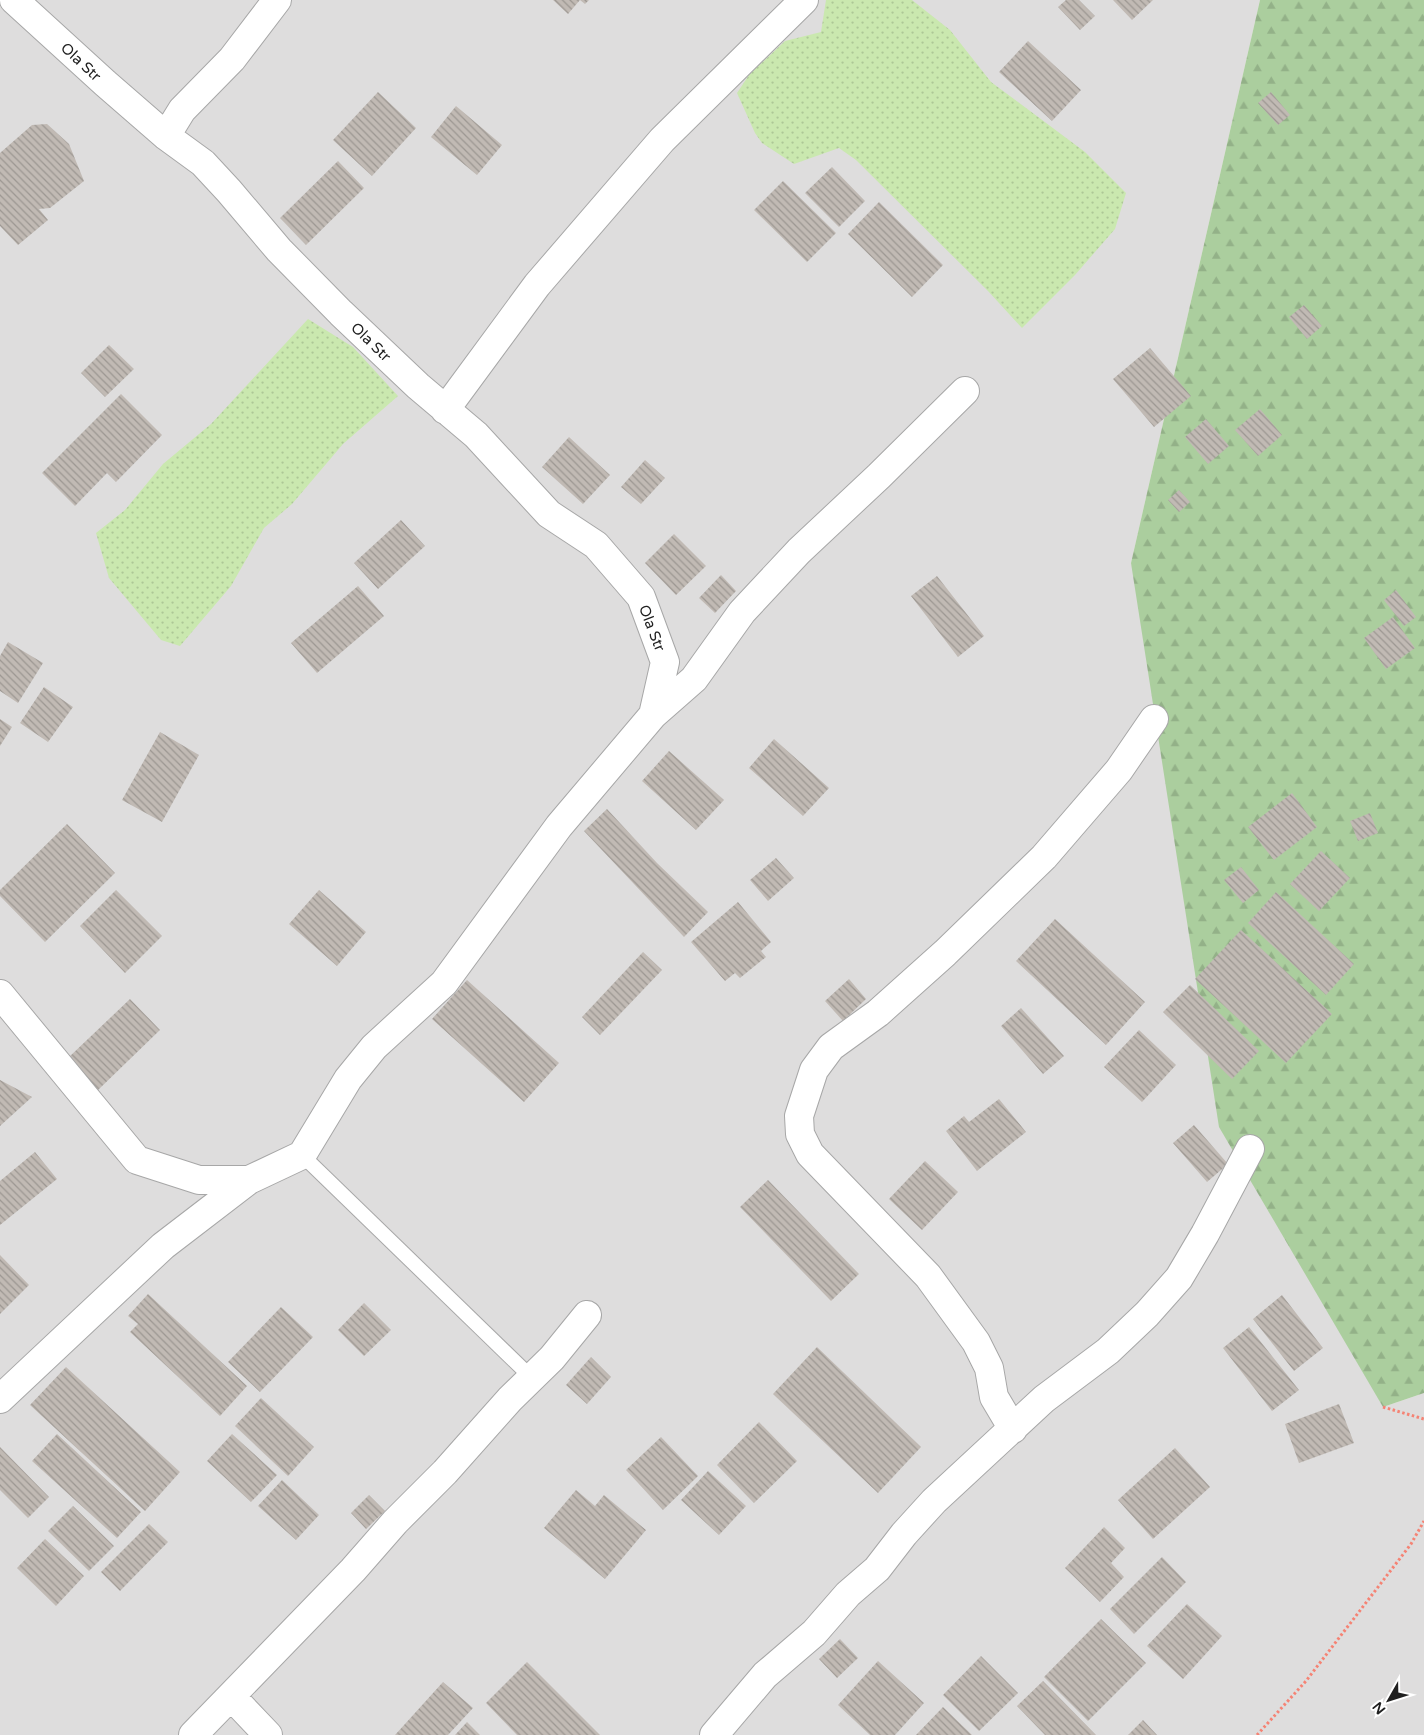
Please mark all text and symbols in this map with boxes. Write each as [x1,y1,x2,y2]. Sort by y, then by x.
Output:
street label: Ola Str [57,39,105,85]
street label: Ola Str [347,319,395,365]
street label: Ola Str [635,602,669,654]
north arrow [1364,1675,1414,1725]
text: N [1369,1698,1389,1718]

